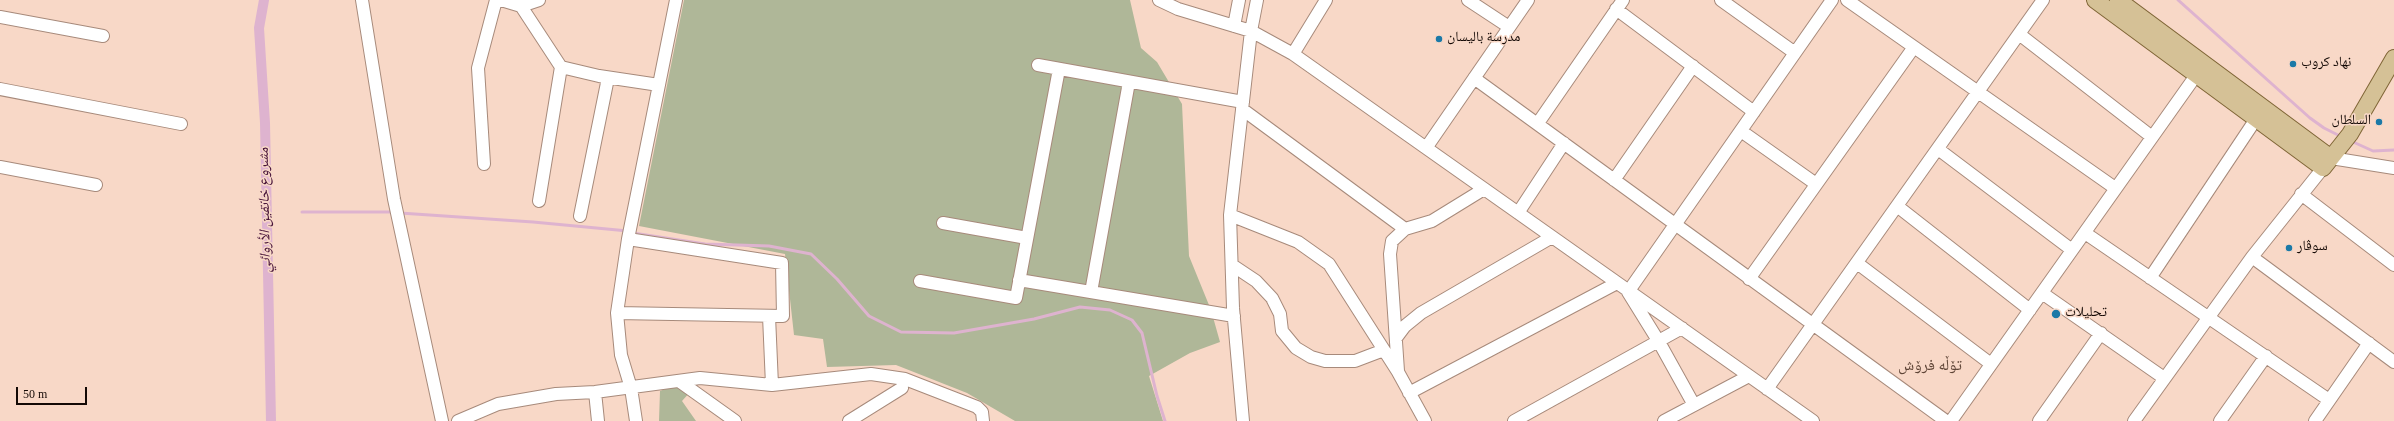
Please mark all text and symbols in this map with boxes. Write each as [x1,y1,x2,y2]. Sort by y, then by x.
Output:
place label: مدرسة بالیسان [1447,31,1520,47]
marker: مدرسة بالیسان [1434,34,1444,44]
place label: نهاد كروب [2301,56,2351,72]
marker: نهاد كروب [2288,59,2298,69]
place label: السلطان [2331,114,2371,130]
marker: السلطان [2374,117,2384,127]
water label: مشروع خانقين الأروائي [257,147,277,273]
place label: سوڤار [2297,240,2328,256]
marker: سوڤار [2284,243,2294,253]
place label: تحلیلات [2065,306,2107,322]
marker: تحلیلات [2050,308,2062,320]
district label: تۆڵە فرۆش [1898,358,1962,378]
scale bar [18,379,89,405]
text: 50 m [23,387,47,401]

